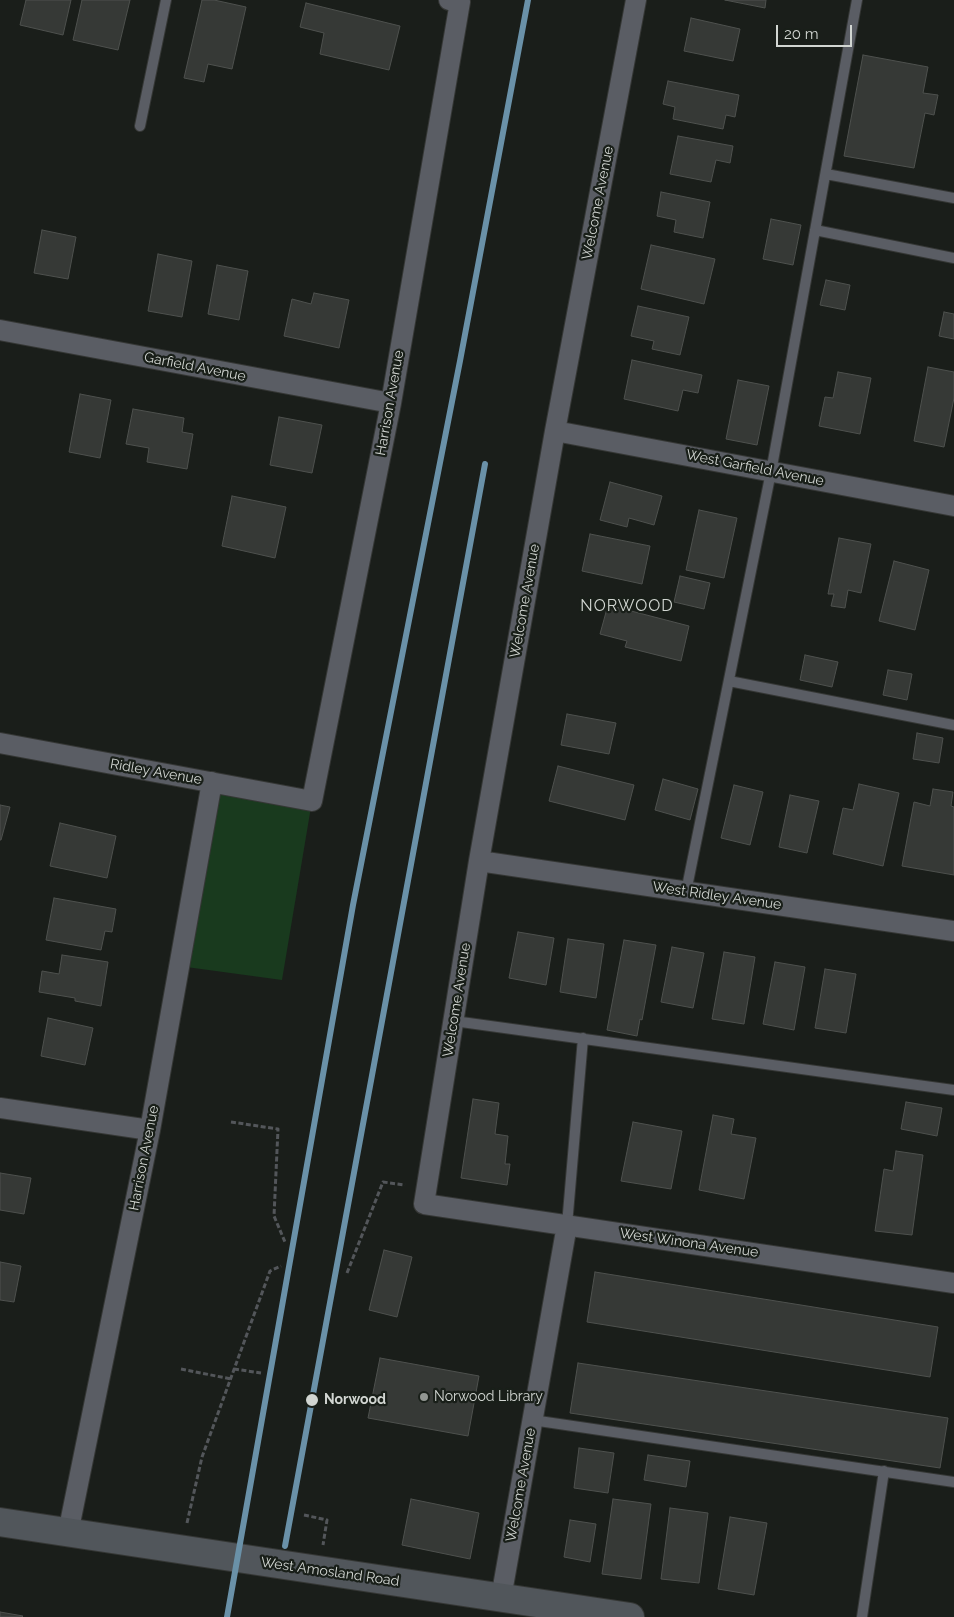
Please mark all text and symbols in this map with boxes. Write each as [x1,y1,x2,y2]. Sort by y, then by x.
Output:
scale bar [779,15,855,47]
text: 20 m [784,25,819,43]
street label: Welcome Avenue [579,145,617,261]
street label: Garfield Avenue [143,349,247,385]
street label: Harrison Avenue [372,349,408,457]
street label: West Garfield Avenue [685,446,825,490]
street label: Welcome Avenue [507,543,543,659]
district label: NORWOOD [579,596,675,616]
street label: Ridley Avenue [109,756,203,788]
street label: West Ridley Avenue [652,879,782,913]
street label: Welcome Avenue [440,942,474,1058]
street label: Harrison Avenue [126,1104,162,1212]
street label: West Winona Avenue [619,1225,759,1261]
place label: Norwood Library [434,1389,543,1405]
marker: Norwood Library [418,1391,430,1403]
marker: Norwood [304,1392,320,1408]
place label: Norwood [324,1392,386,1408]
street label: Welcome Avenue [503,1427,539,1543]
street label: West Amosland Road [260,1554,400,1590]

